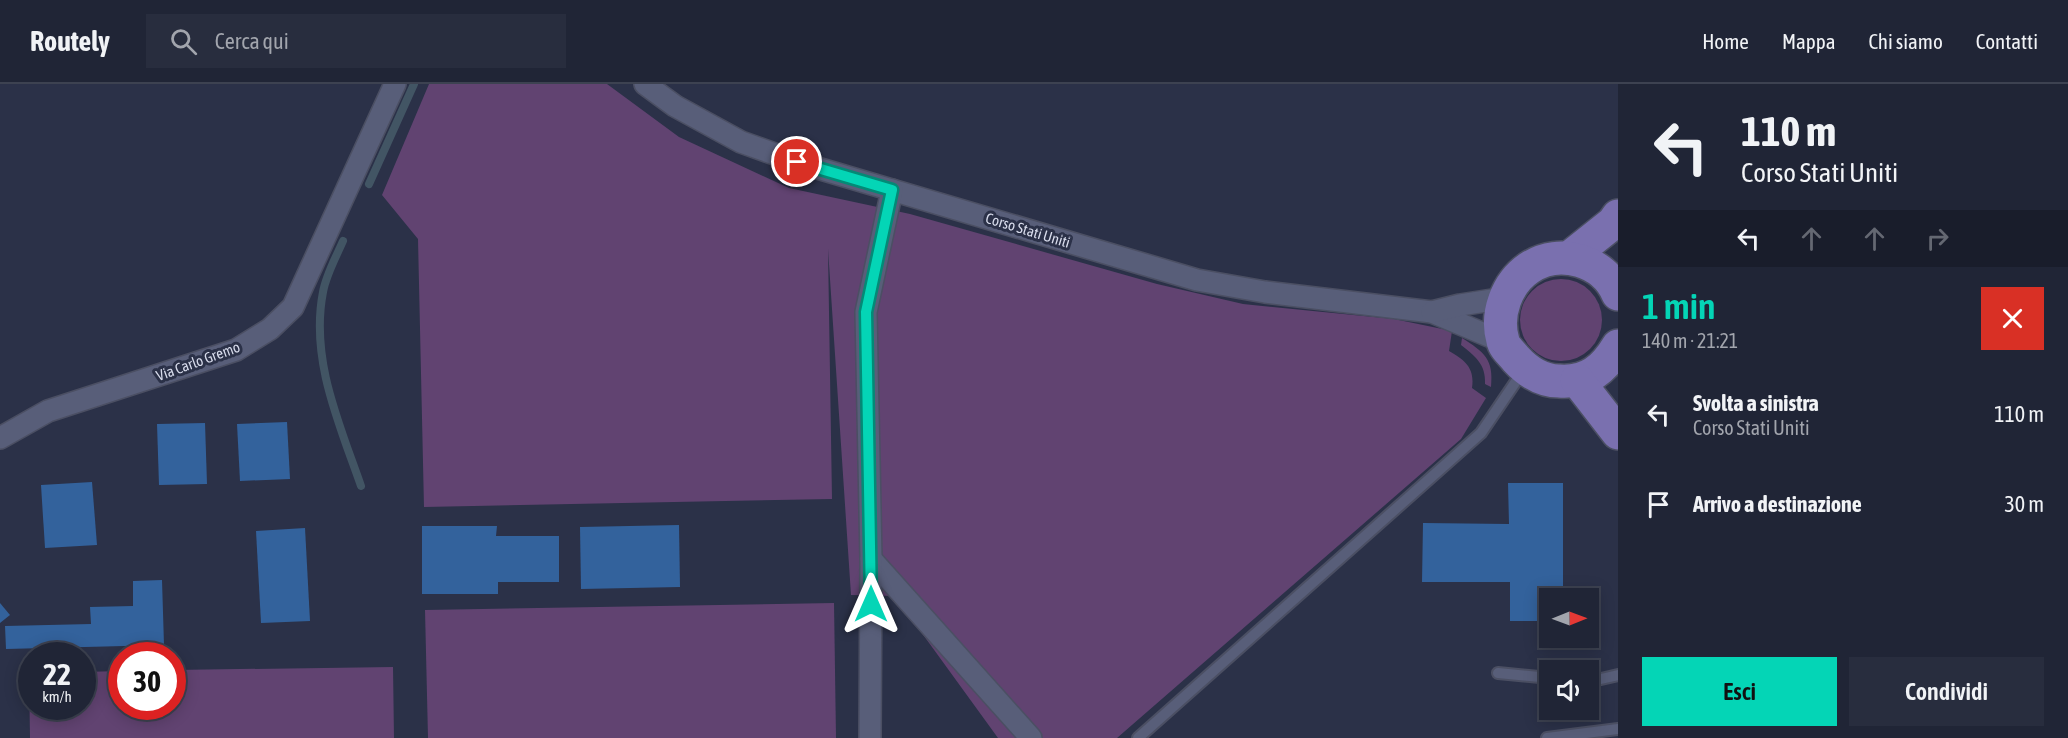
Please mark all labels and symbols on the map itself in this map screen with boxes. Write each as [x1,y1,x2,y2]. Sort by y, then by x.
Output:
pin [771,136,822,187]
street label: Corso Stati Uniti [984,209,1072,251]
street label: Via Carlo Gremo [154,338,242,384]
position arrow [839,572,903,636]
north arrow [1539,588,1599,648]
speed limit sign: 30 [108,642,186,720]

